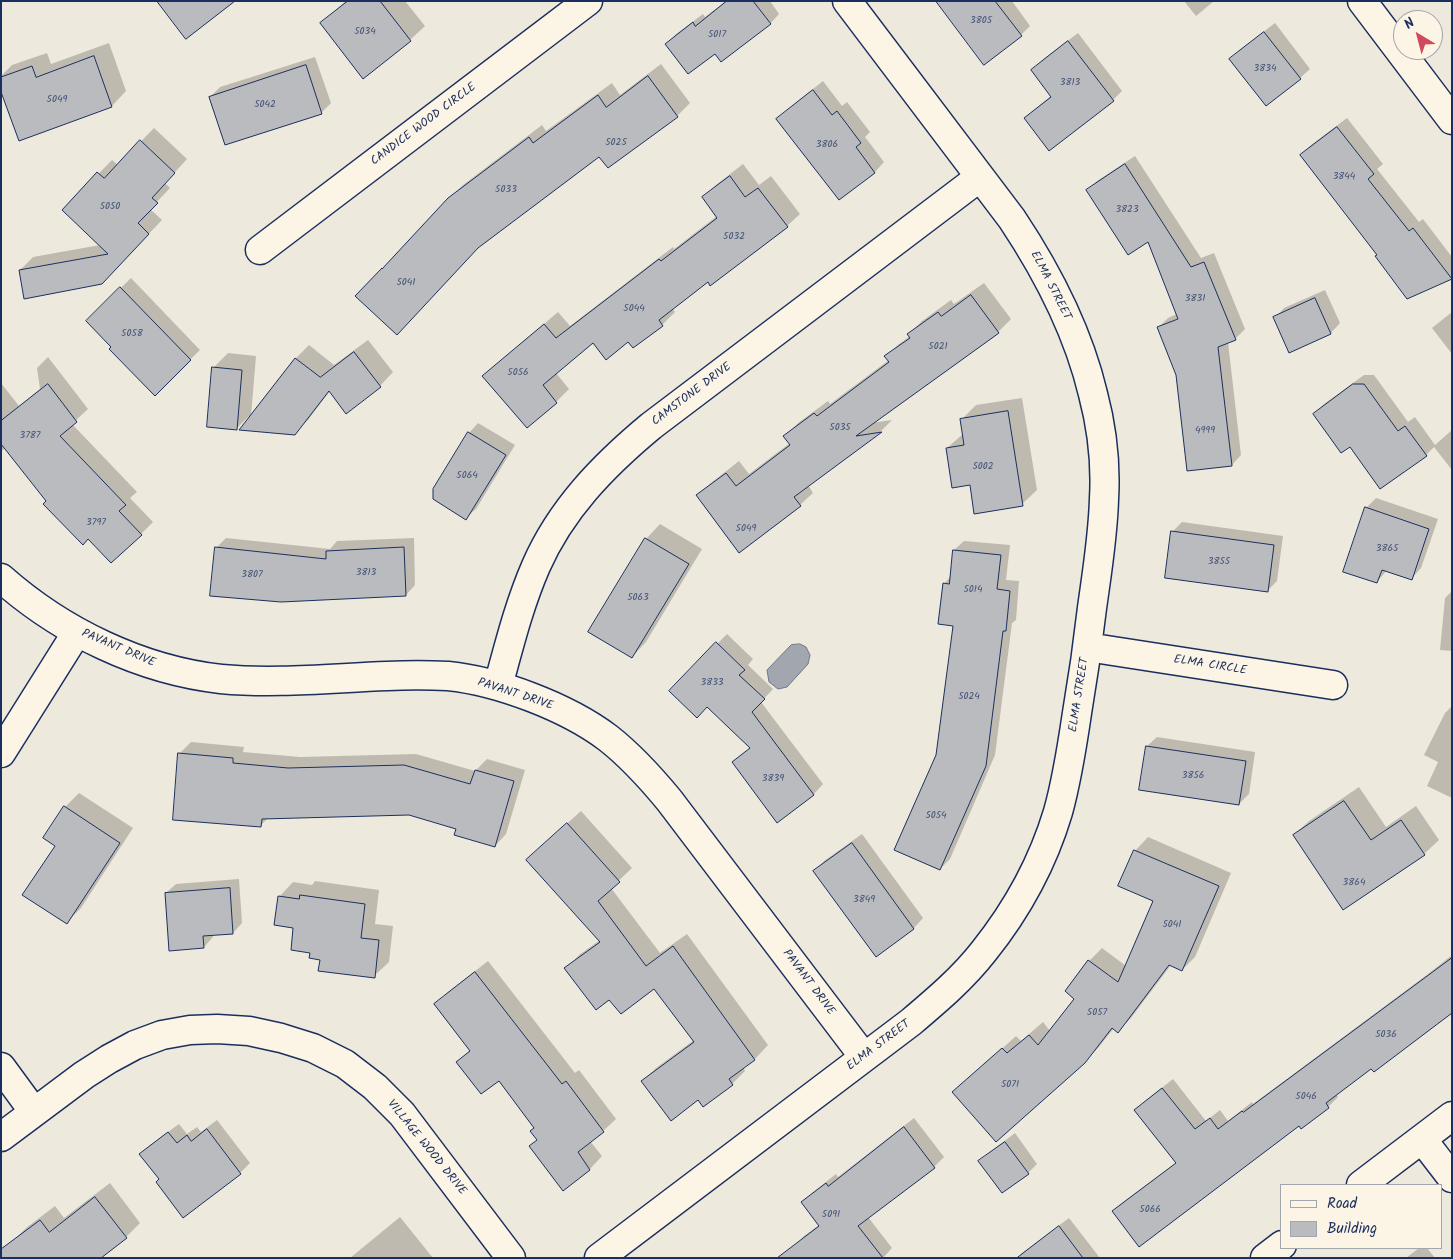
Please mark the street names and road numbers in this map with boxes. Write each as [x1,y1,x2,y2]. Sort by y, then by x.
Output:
street label: CANDICE WOOD CIRCLE [368,81,480,169]
street label: ELMA STREET [1026,249,1074,323]
street label: CAMSTONE DRIVE [649,360,735,430]
street label: PAVANT DRIVE [79,627,157,671]
street label: ELMA CIRCLE [1172,653,1248,679]
street label: ELMA STREET [1067,657,1093,733]
street label: PAVANT DRIVE [475,676,555,714]
street label: PAVANT DRIVE [779,947,837,1019]
street label: ELMA STREET [845,1018,913,1074]
street label: VILLAGE WOOD DRIVE [383,1098,469,1198]

